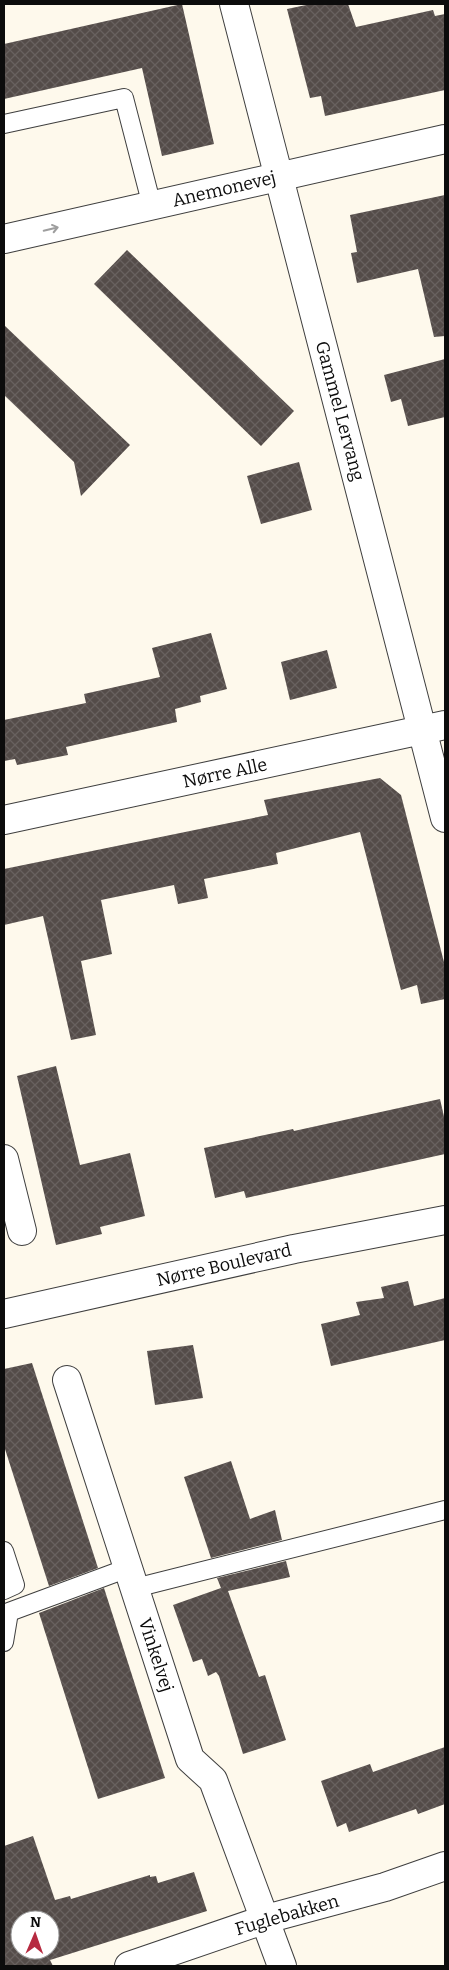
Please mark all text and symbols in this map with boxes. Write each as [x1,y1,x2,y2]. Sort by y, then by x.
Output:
street label: Anemonevej [170,166,278,212]
one-way arrow [43,223,59,233]
street label: Gammel Lervang [311,339,369,483]
street label: Nørre Alle [181,753,269,793]
street label: Nørre Boulevard [154,1239,294,1291]
street label: Vinkelvej [134,1615,178,1695]
street label: Fuglebakken [233,1890,342,1940]
north arrow [10,1910,60,1960]
text: N [30,1914,41,1931]

